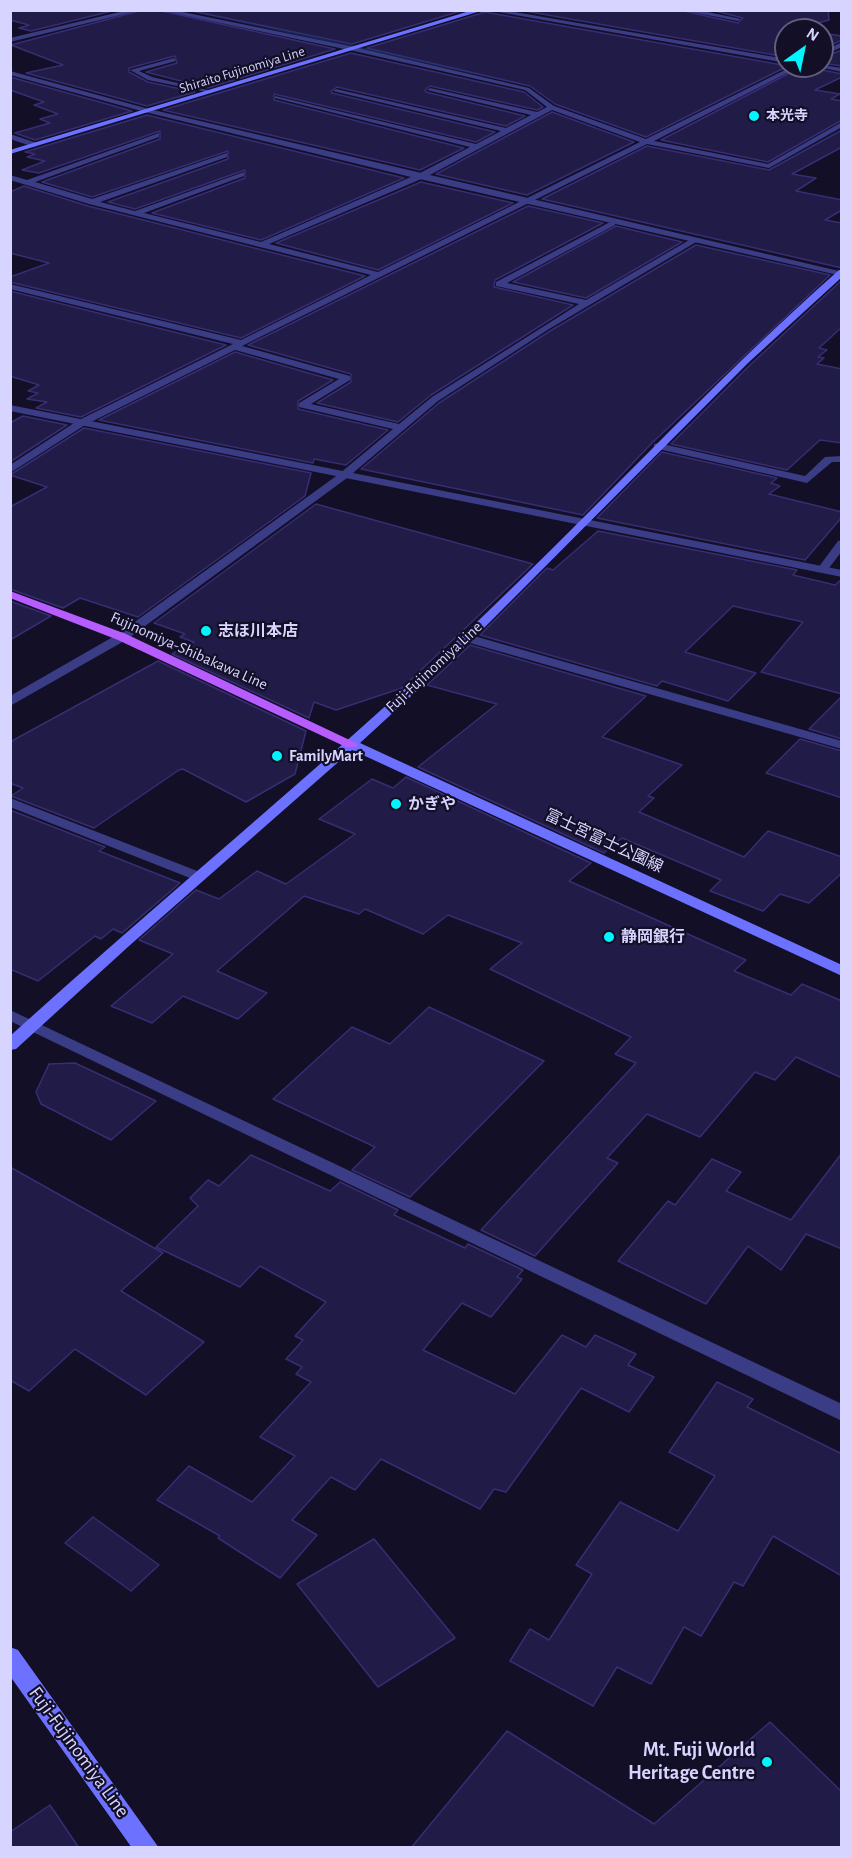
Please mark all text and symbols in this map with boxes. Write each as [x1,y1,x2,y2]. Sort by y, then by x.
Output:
north arrow [774,18,834,78]
text: N [804,25,822,44]
street label: Shiraito Fujinomiya Line [177,43,307,97]
place label: 本光寺 [766,108,808,124]
marker: 本光寺 [747,109,761,123]
street label: Fujinomiya-Shibakawa Line [107,608,271,694]
street label: Fuji-Fujinomiya Line [382,617,486,717]
place label: 志ほ川本店 [218,621,298,641]
marker: 志ほ川本店 [199,624,213,638]
place label: FamilyMart [289,746,363,766]
marker: FamilyMart [270,749,284,763]
place label: かぎや [408,794,456,814]
marker: かぎや [389,797,403,811]
street label: 富士宮富士公園線 [542,805,666,877]
place label: 静岡銀行 [621,927,685,947]
marker: 静岡銀行 [602,930,616,944]
street label: Fuji-Fujinomiya Line [23,1682,135,1822]
place label: Mt. Fuji World Heritage Centre [628,1738,755,1785]
marker: Mt. Fuji World Heritage Centre [760,1755,774,1769]

